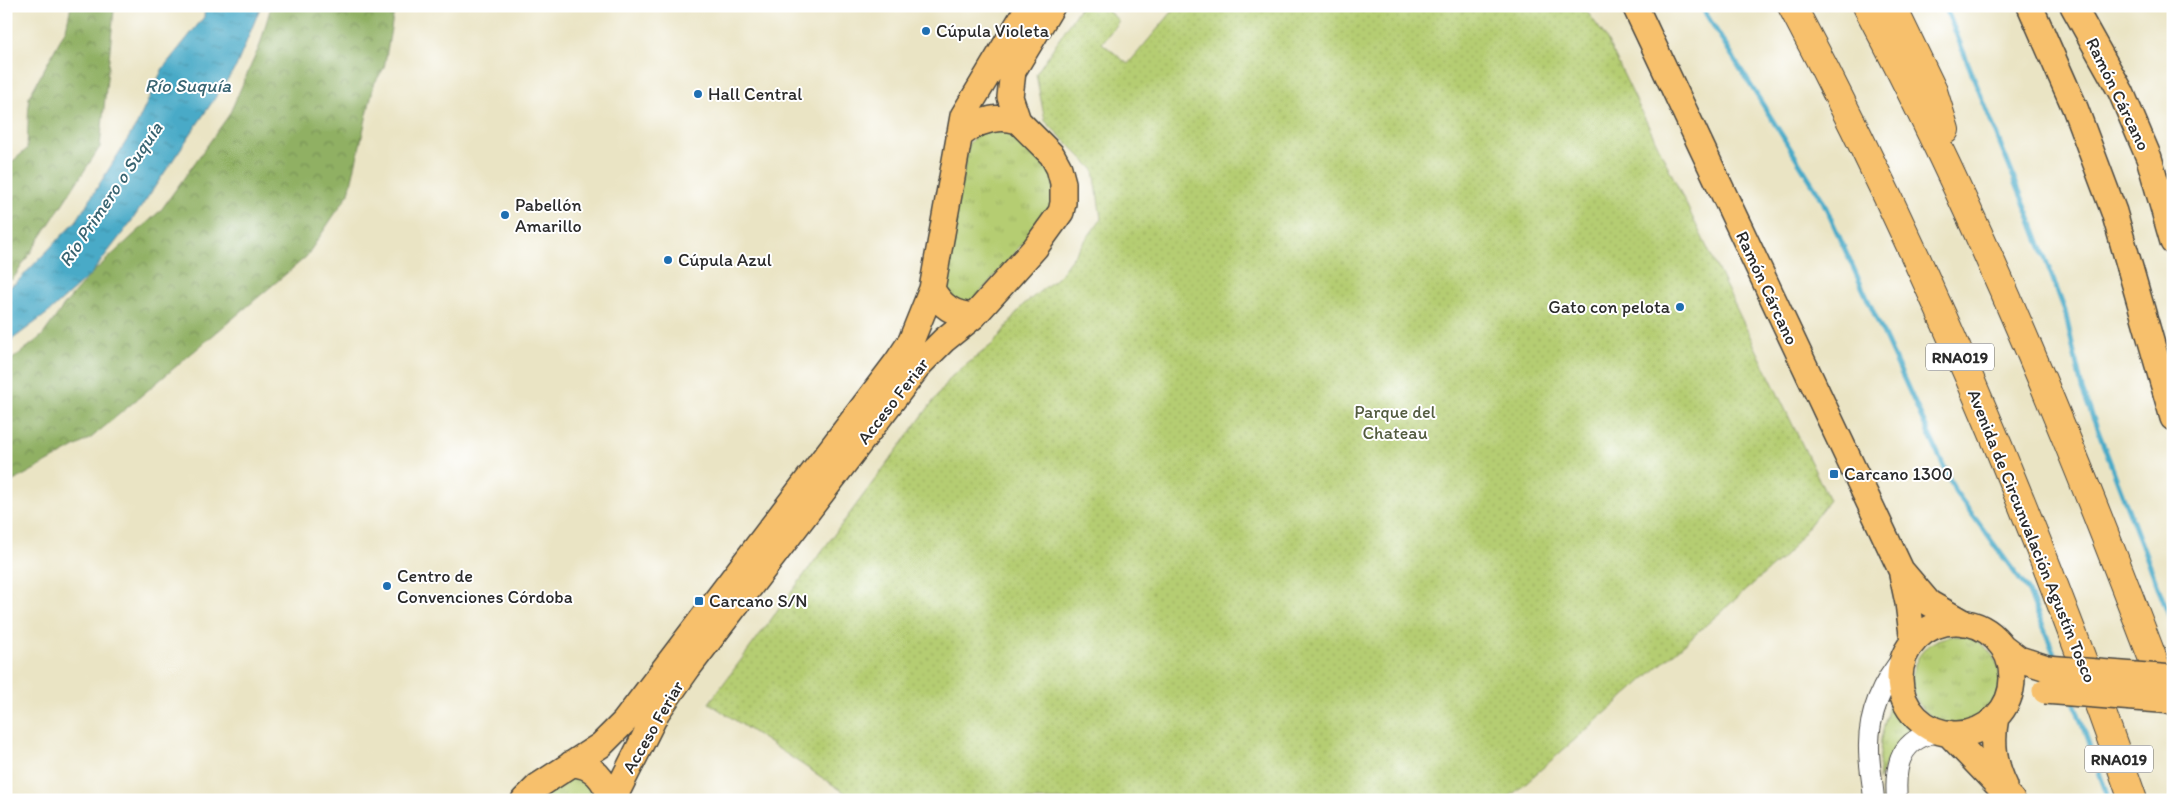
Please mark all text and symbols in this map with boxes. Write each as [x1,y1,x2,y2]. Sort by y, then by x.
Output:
place label: Cúpula Violeta [936,20,1050,42]
marker: Cúpula Violeta [920,25,932,37]
street label: Ramón Cárcano [2081,34,2155,154]
water label: Río Suquía [145,74,231,97]
place label: Hall Central [708,83,802,105]
marker: Hall Central [692,88,704,100]
water label: Río Primero o Suquía [54,117,168,271]
place label: Pabellón Amarillo [515,194,582,237]
marker: Pabellón Amarillo [499,209,511,221]
street label: Ramón Cárcano [1731,228,1803,348]
place label: Cúpula Azul [678,249,772,271]
marker: Cúpula Azul [662,254,674,266]
place label: Gato con pelota [1548,296,1671,318]
marker: Gato con pelota [1674,301,1686,313]
road number: RNA019 [1926,344,1994,371]
street label: Acceso Feriar [853,353,934,448]
street label: Avenida de Circunvalación Agustín Tosco [1963,386,2101,686]
park label: Parque del Chateau [1354,401,1436,444]
place label: Carcano 1300 [1844,463,1953,485]
marker: Carcano 1300 [1828,468,1840,480]
place label: Centro de Convenciones Córdoba [397,565,573,608]
marker: Centro de Convenciones Córdoba [381,580,393,592]
place label: Carcano S/N [709,590,807,612]
marker: Carcano S/N [693,595,705,607]
street label: Acceso Feriar [618,677,688,777]
road number: RNA019 [2085,746,2153,772]

